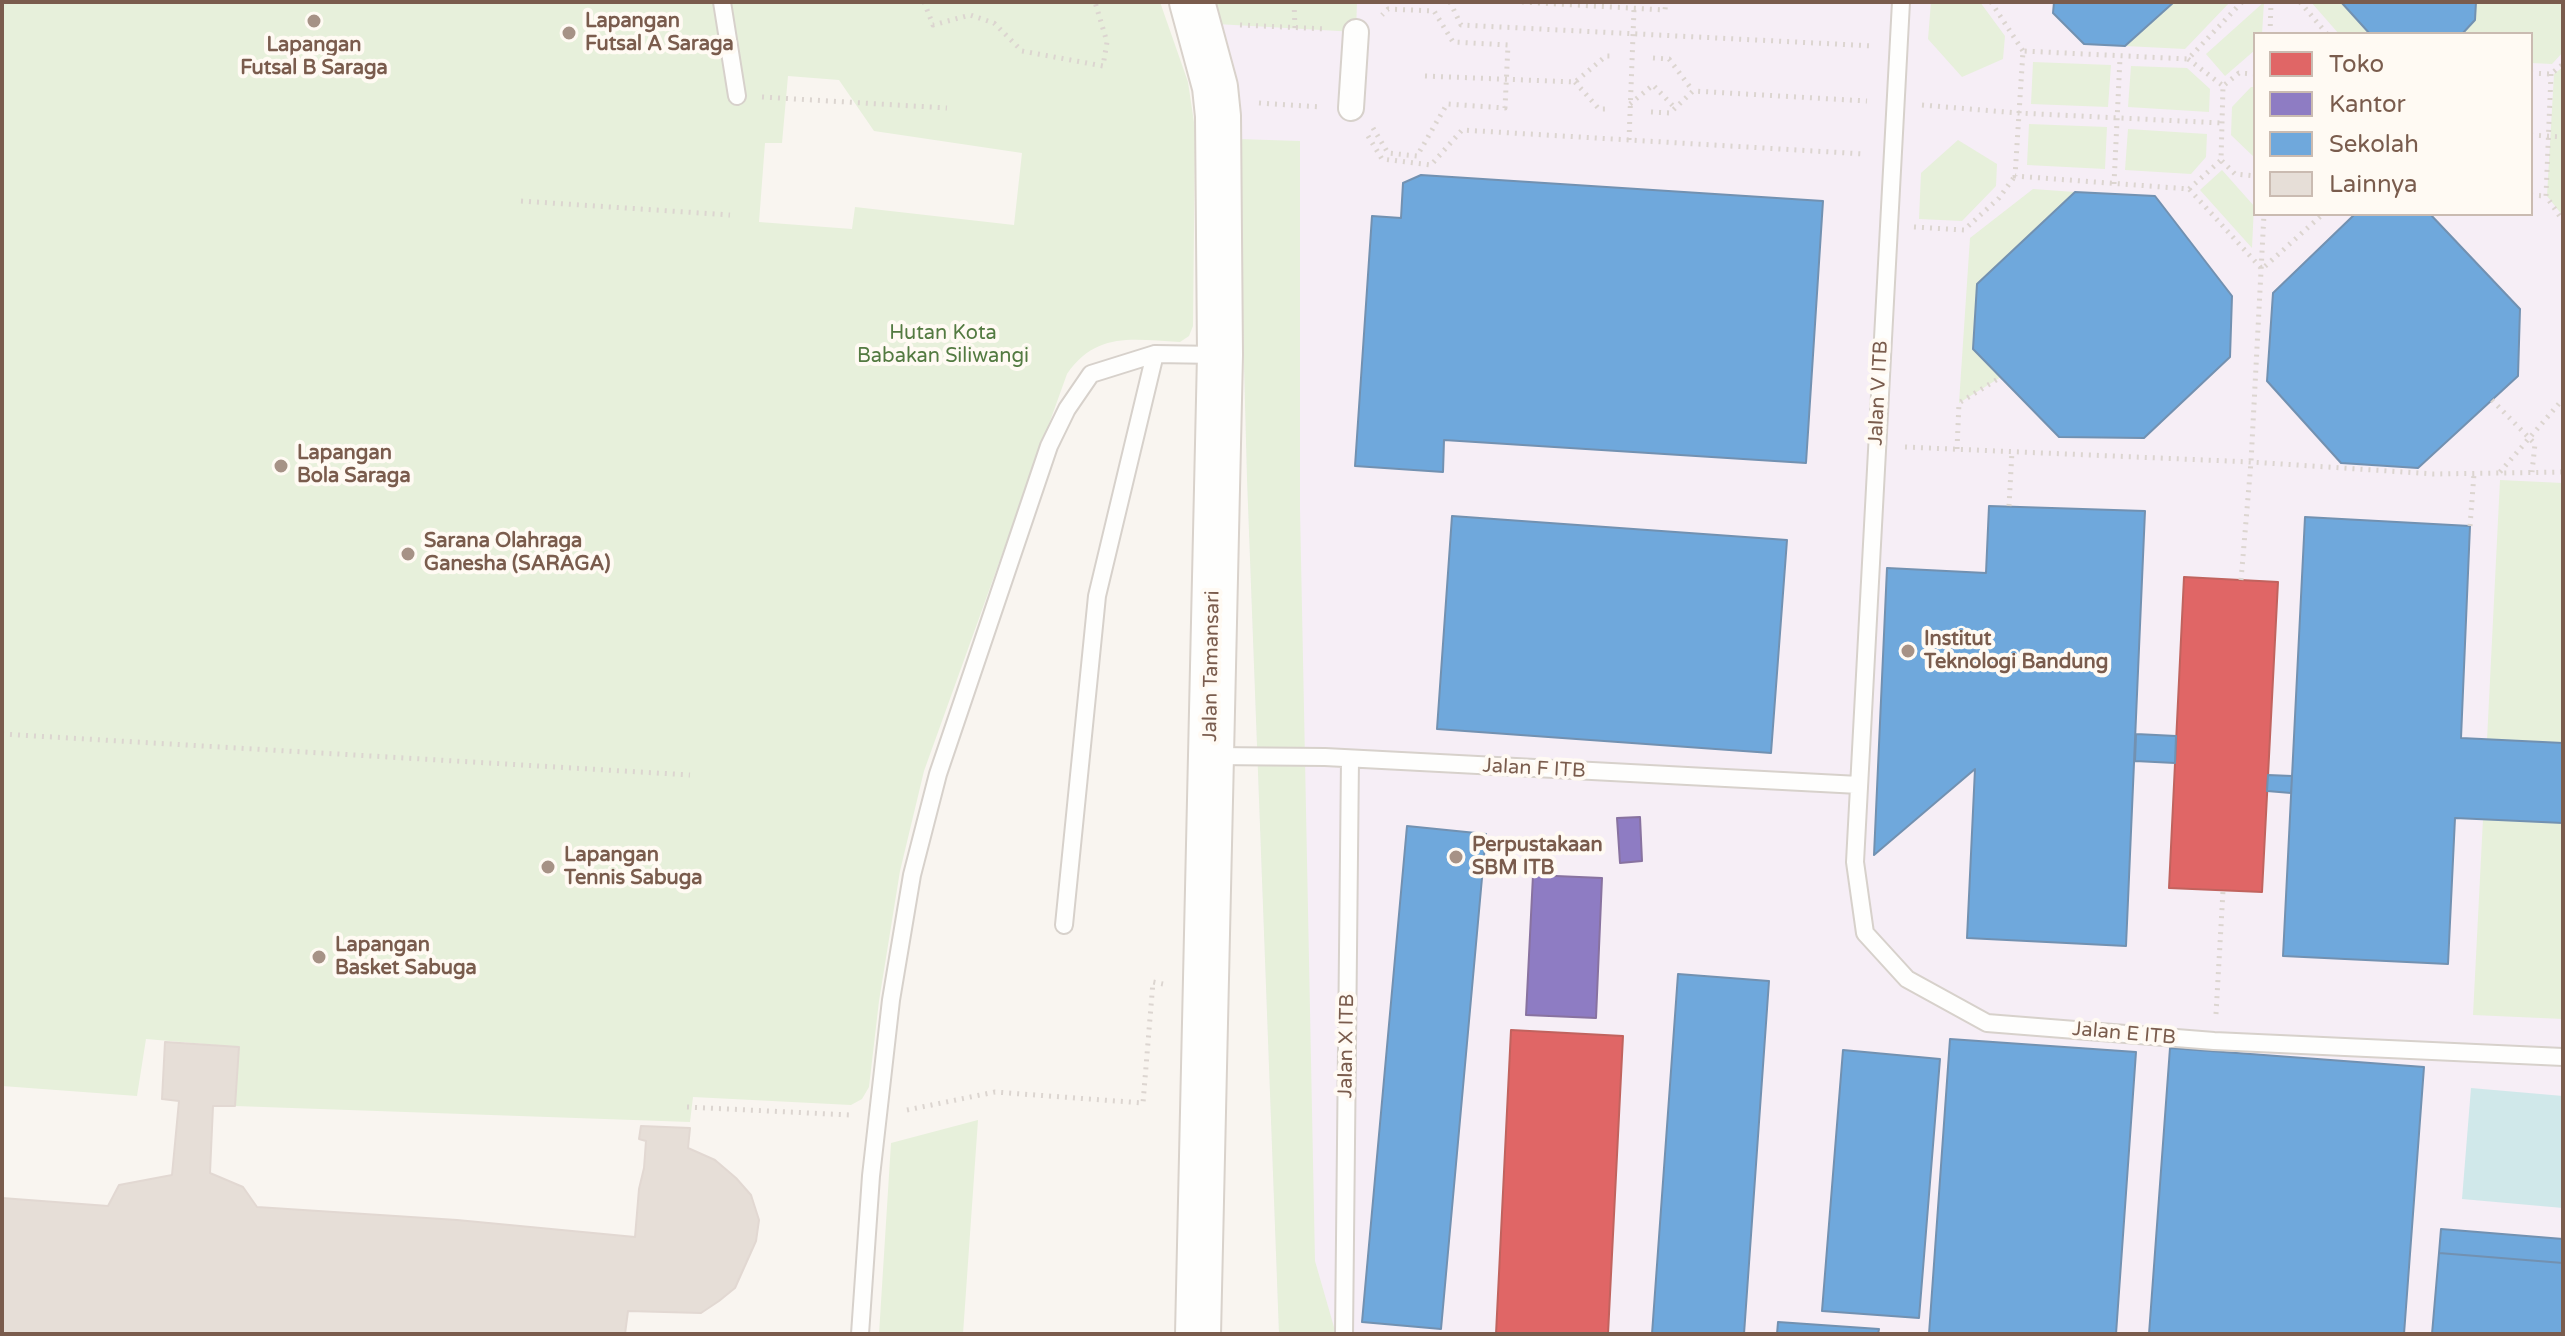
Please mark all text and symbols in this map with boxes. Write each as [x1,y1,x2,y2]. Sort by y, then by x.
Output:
place label: Lapangan Futsal A Saraga [585,10,734,57]
marker: Lapangan Futsal B Saraga [305,12,323,30]
marker: Lapangan Futsal A Saraga [560,24,578,42]
legend [2253,32,2533,216]
place label: Lapangan Futsal B Saraga [240,34,388,81]
text: Toko [2329,50,2384,79]
text: Kantor [2329,90,2406,119]
text: Sekolah [2329,130,2419,159]
text: Lainnya [2329,170,2418,199]
park label: Hutan Kota Babakan Siliwangi [857,322,1029,369]
street label: Jalan V ITB [1864,340,1894,446]
place label: Lapangan Bola Saraga [297,442,411,489]
marker: Lapangan Bola Saraga [272,457,290,475]
place label: Sarana Olahraga Ganesha (SARAGA) [424,530,611,577]
marker: Sarana Olahraga Ganesha (SARAGA) [399,545,417,563]
street label: Jalan Tamansari [1199,590,1225,742]
place label: Institut Teknologi Bandung [1924,628,2108,675]
marker: Institut Teknologi Bandung [1899,642,1917,660]
street label: Jalan F ITB [1482,754,1586,784]
place label: Perpustakaan SBM ITB [1472,834,1603,881]
place label: Lapangan Tennis Sabuga [564,844,703,891]
marker: Perpustakaan SBM ITB [1447,848,1465,866]
marker: Lapangan Tennis Sabuga [539,858,557,876]
place label: Lapangan Basket Sabuga [335,934,477,981]
marker: Lapangan Basket Sabuga [310,948,328,966]
street label: Jalan X ITB [1334,994,1360,1098]
street label: Jalan E ITB [2071,1018,2177,1050]

